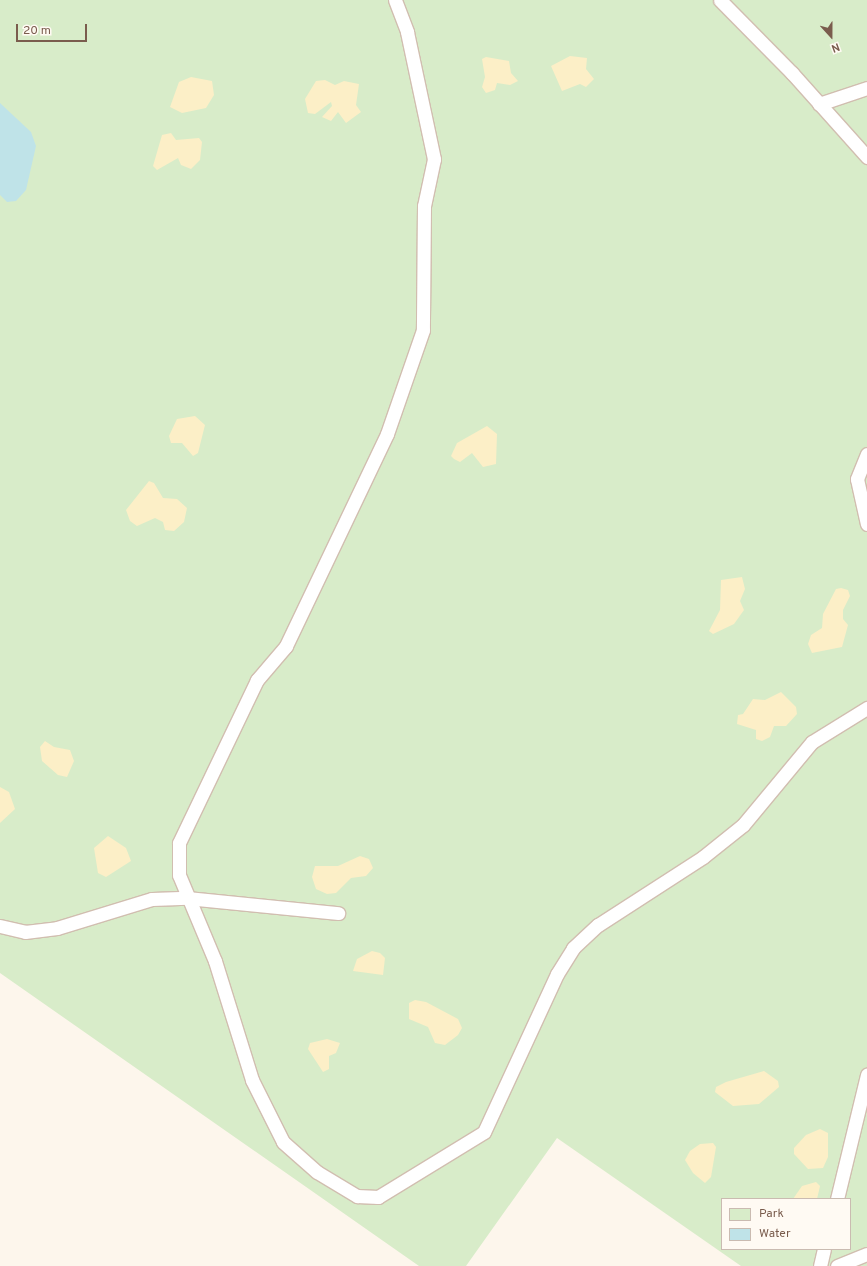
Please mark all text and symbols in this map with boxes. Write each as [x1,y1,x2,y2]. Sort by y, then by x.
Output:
scale bar [18,16,89,42]
north arrow [811,16,851,56]
text: 20 m [23,23,51,39]
text: N [829,39,841,55]
legend [721,1198,851,1250]
text: Park [759,1206,784,1222]
text: Water [759,1226,791,1242]

